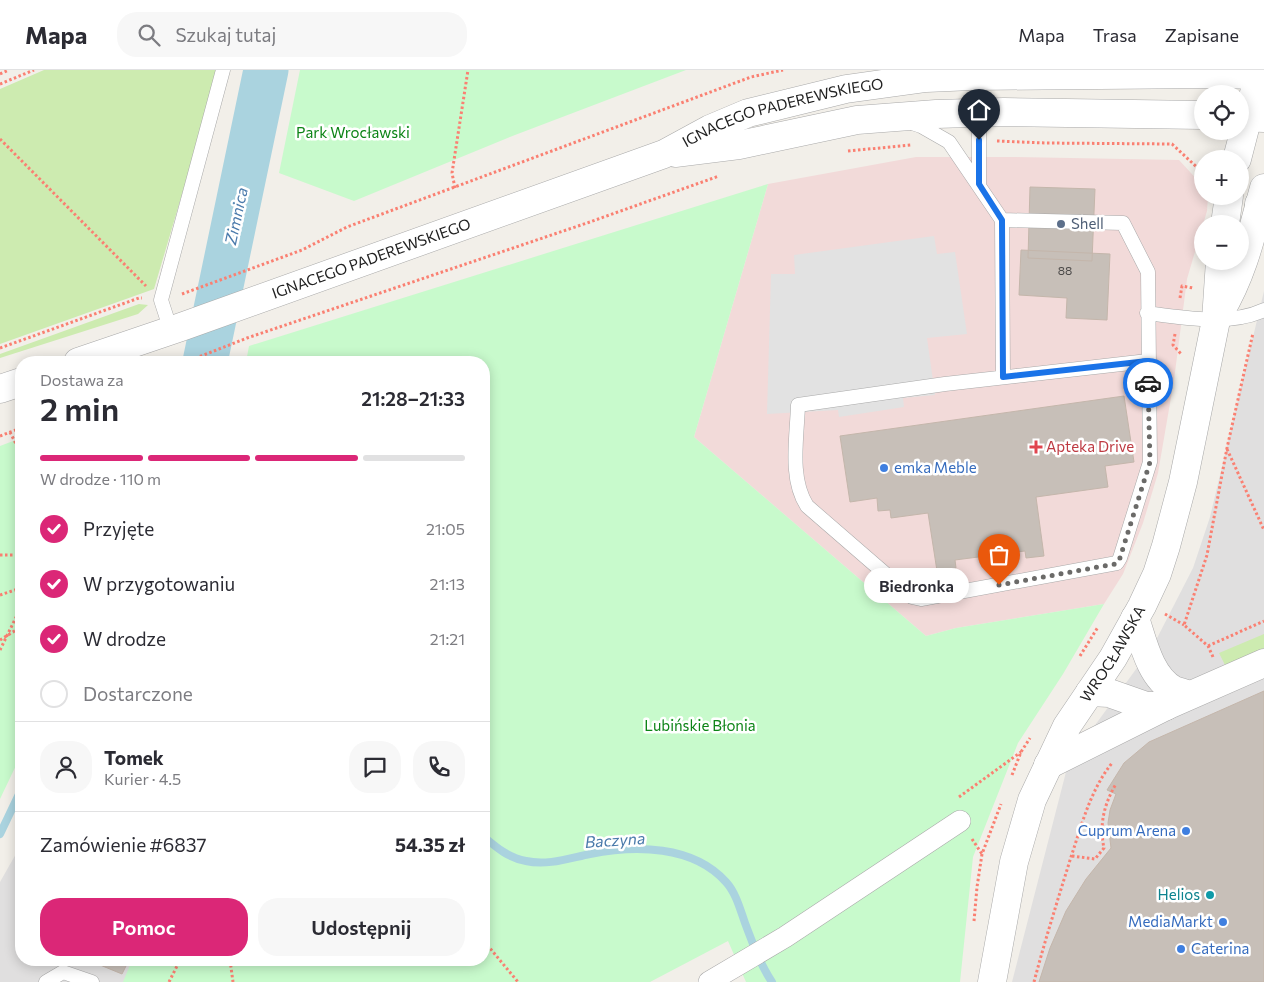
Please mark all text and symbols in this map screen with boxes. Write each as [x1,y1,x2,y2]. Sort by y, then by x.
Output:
search box [117,12,467,57]
text: Mapa [25,20,87,49]
icon: search [135,21,163,49]
text: Szukaj tutaj [175,23,276,46]
text: Mapa [1018,24,1065,46]
text: Trasa [1093,24,1137,46]
text: Zapisane [1165,24,1239,46]
street label: IGNACEGO PADEREWSKIEGO [679,74,884,150]
map controls [1194,85,1249,270]
button: locate [1194,85,1249,140]
pin [958,89,1000,140]
icon: home [965,96,993,124]
park label: Park Wrocławski [296,123,410,141]
button: + [1194,150,1249,205]
water label: Zimnica [220,185,251,247]
street label: IGNACEGO PADEREWSKIEGO [269,214,473,302]
place label: Shell [1071,214,1104,232]
button: − [1194,215,1249,270]
marker: Shell [1055,218,1067,230]
house number: 88 [1058,263,1072,277]
courier [1123,358,1173,408]
icon: car [1134,369,1162,397]
text: Dostawa za [40,370,124,389]
text: 21:28–21:33 [361,387,465,410]
text: 2 min [40,388,119,428]
place label: Apteka Drive [1046,437,1134,455]
marker: Apteka Drive [1030,441,1042,453]
place label: emka Meble [894,458,977,476]
marker: emka Meble [878,462,890,474]
text: W drodze · 110 m [40,469,161,488]
icon: check [40,515,68,543]
text: Przyjęte [83,517,154,540]
text: 21:05 [426,519,465,538]
pin [978,534,1020,585]
icon: bag [985,541,1013,569]
callout: Biedronka [864,568,969,602]
icon: check [40,570,68,598]
text: W przygotowaniu [83,572,235,595]
text: 21:13 [430,574,465,593]
text: Biedronka [879,576,954,595]
street label: WROCŁAWSKA [1076,602,1148,705]
icon: check [40,625,68,653]
text: W drodze [83,627,166,650]
text: 21:21 [430,629,465,648]
text: Dostarczone [83,682,193,705]
park label: Lubińskie Błonia [644,716,756,734]
button: person [40,741,92,793]
button: chat [349,741,401,793]
button: phone [413,741,465,793]
text: Tomek [104,746,164,769]
text: Kurier · 4.5 [104,769,181,788]
place label: Cuprum Arena [1078,821,1176,839]
marker: Cuprum Arena [1180,825,1192,837]
water label: Baczyna [584,828,646,851]
text: Zamówienie #6837 [40,833,207,856]
text: 54.35 zł [395,833,465,856]
place label: Helios [1158,885,1200,903]
marker: Helios [1204,889,1216,901]
button: Pomoc [40,898,248,956]
button: Udostępnij [258,898,465,956]
place label: MediaMarkt [1128,912,1213,930]
marker: MediaMarkt [1217,916,1229,928]
place label: Caterina [1191,939,1249,957]
marker: Caterina [1175,943,1187,955]

